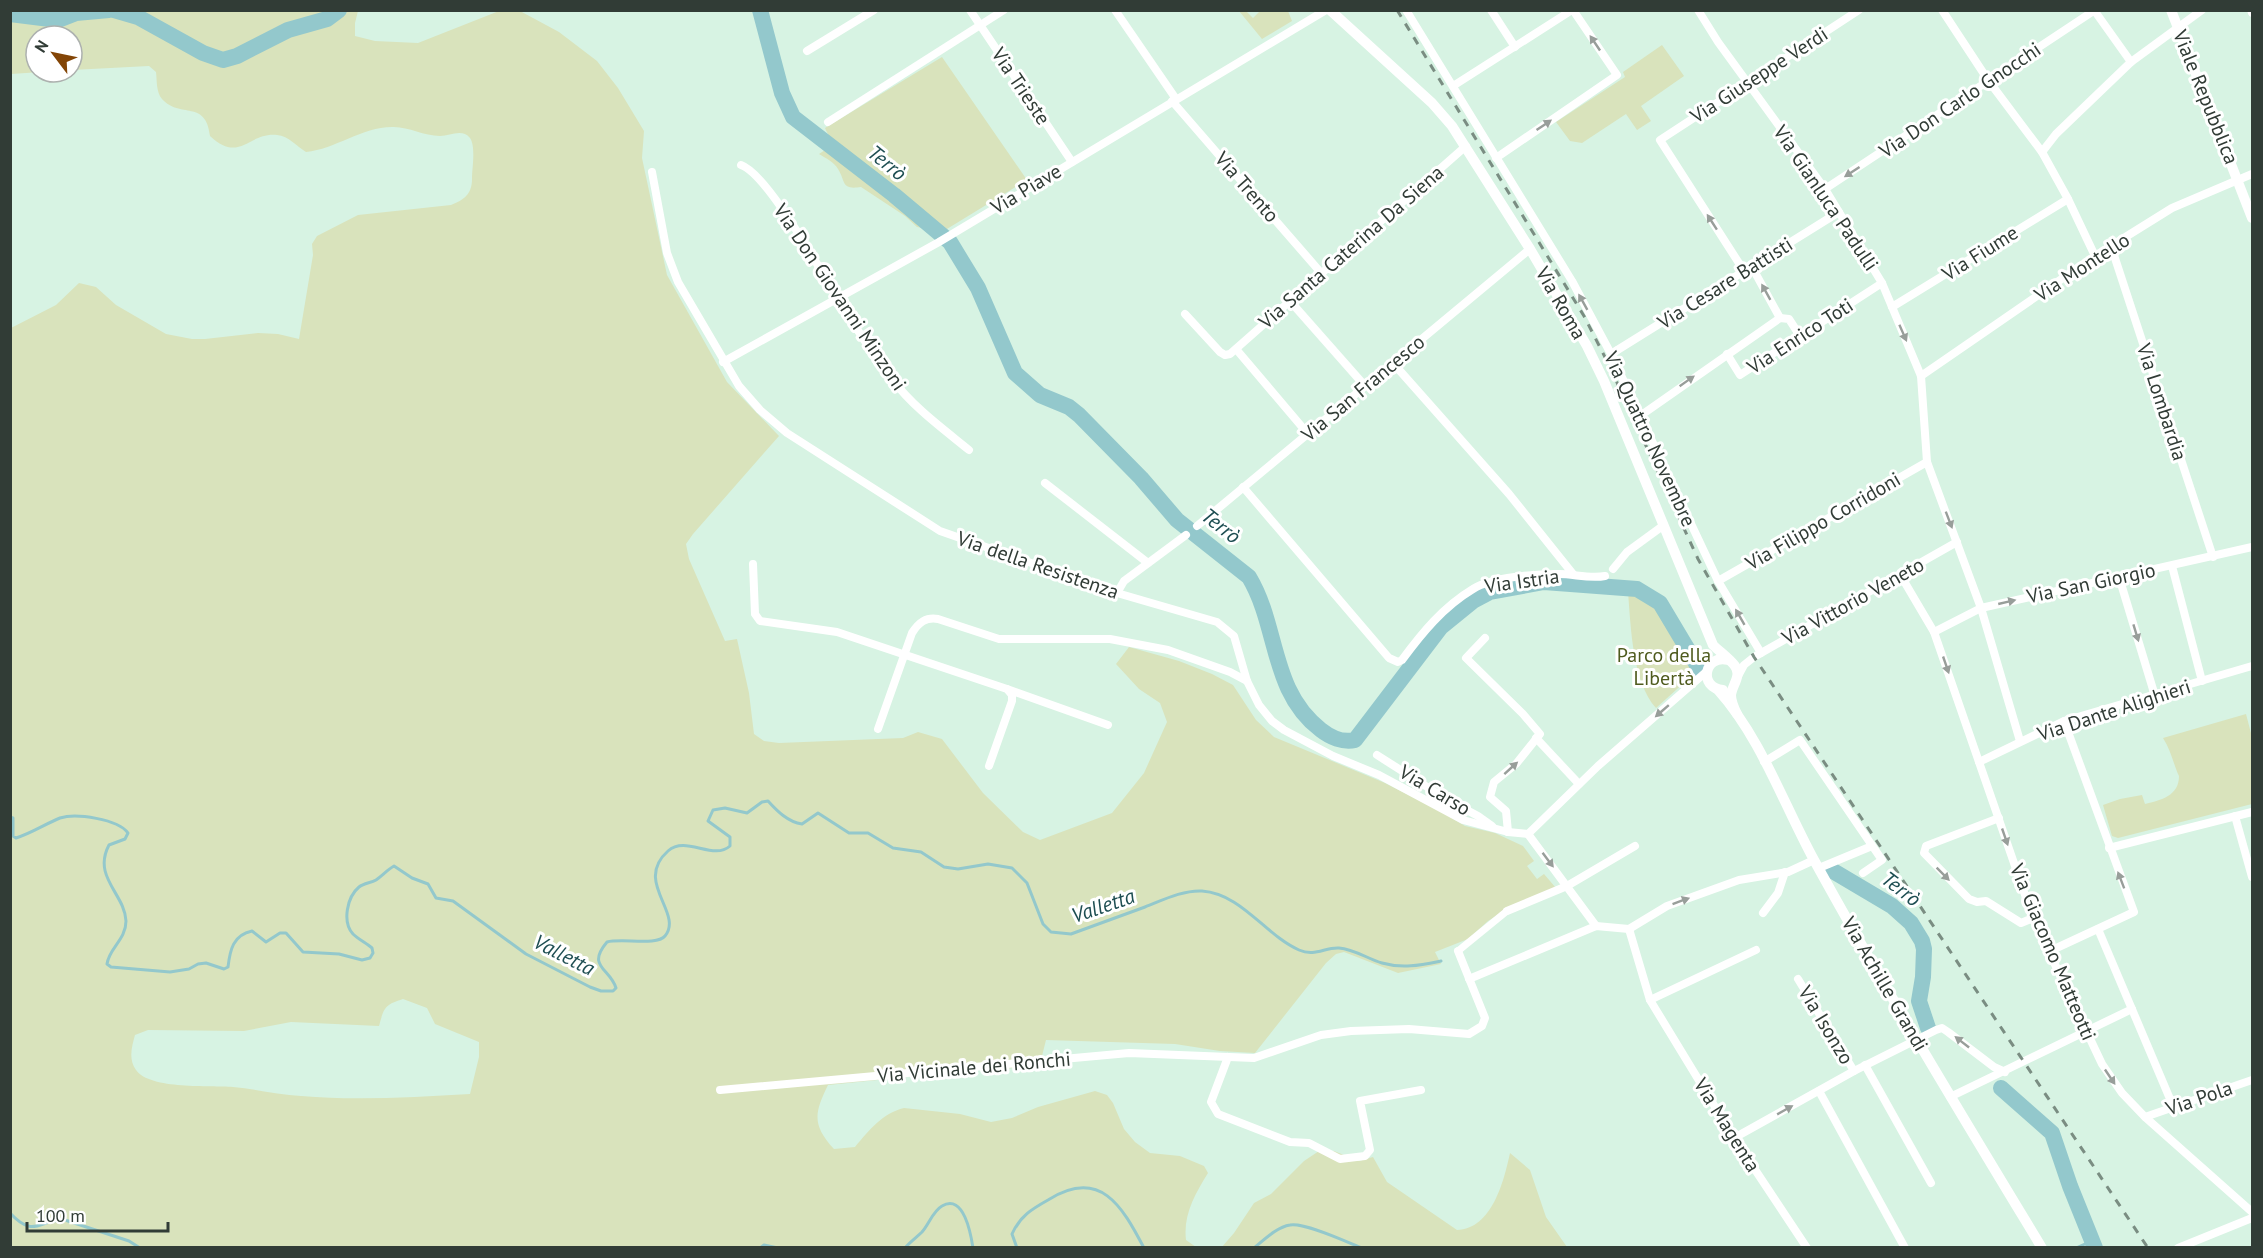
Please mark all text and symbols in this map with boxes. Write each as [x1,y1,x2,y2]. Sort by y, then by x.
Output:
street label: Via Giuseppe Verdi [1685,21,1833,130]
north arrow [24,24,84,84]
street label: Viale Repubblica [2167,25,2245,168]
one-way arrow [1590,35,1601,51]
text: N [30,36,53,56]
street label: Via Don Carlo Gnocchi [1873,36,2046,164]
street label: Via Trieste [985,41,1056,130]
street label: Via Gianluca Padulli [1767,119,1884,276]
one-way arrow [1536,120,1552,131]
water label: Terrò [862,139,912,187]
street label: Via Trento [1208,145,1285,228]
street label: Via Piave [985,158,1066,221]
street label: Via Santa Caterina Da Siena [1252,159,1449,335]
one-way arrow [1844,166,1860,178]
street label: Via Don Giovanni Minzoni [767,198,912,395]
one-way arrow [1707,214,1718,230]
street label: Via Fiume [1936,219,2023,287]
street label: Via Montello [2029,227,2135,308]
street label: Via Cesare Battisti [1652,231,1797,336]
street label: Via Roma [1529,261,1592,344]
one-way arrow [1761,283,1771,300]
street label: Via Enrico Toti [1741,292,1858,380]
one-way arrow [1578,293,1588,310]
one-way arrow [1898,324,1908,342]
street label: Via San Francesco [1295,329,1430,448]
street label: Via Lombardia [2131,339,2193,464]
street label: Via Quattro Novembre [1598,346,1702,531]
one-way arrow [1680,376,1695,388]
street label: Via Filippo Corridoni [1740,466,1905,576]
water label: Terrò [1196,502,1246,549]
one-way arrow [1944,511,1954,529]
street label: Via della Resistenza [953,525,1122,605]
street label: Via Vittorio Veneto [1776,551,1929,651]
street label: Via San Giorgio [2023,557,2158,610]
street label: Via Istria [1482,563,1561,599]
one-way arrow [1998,597,2017,606]
one-way arrow [1734,609,1745,625]
one-way arrow [2132,624,2141,642]
park label: Parco della Libertà [1617,642,1711,691]
one-way arrow [1941,656,1951,674]
street label: Via Dante Alighieri [2033,673,2194,747]
one-way arrow [1655,704,1670,717]
street label: Via Carso [1394,758,1476,821]
one-way arrow [1503,762,1518,775]
one-way arrow [2001,828,2010,846]
one-way arrow [1542,851,1554,867]
street label: Via Giacomo Matteotti [2004,859,2102,1044]
water label: Terrò [1876,865,1927,912]
one-way arrow [1936,867,1950,881]
one-way arrow [2116,871,2126,889]
water label: Valletta [1068,882,1139,929]
one-way arrow [1672,896,1690,906]
street label: Via Achille Grandi [1835,911,1934,1056]
water label: Valletta [529,928,600,982]
street label: Via Isonzo [1792,980,1860,1069]
one-way arrow [1954,1037,1969,1049]
street label: Via Vicinale dei Ronchi [875,1046,1072,1089]
one-way arrow [2104,1069,2115,1085]
street label: Via Magenta [1687,1072,1766,1177]
street label: Via Pola [2161,1074,2236,1122]
one-way arrow [1777,1105,1794,1115]
scale bar [27,1195,168,1233]
text: 100 m [36,1204,85,1227]

